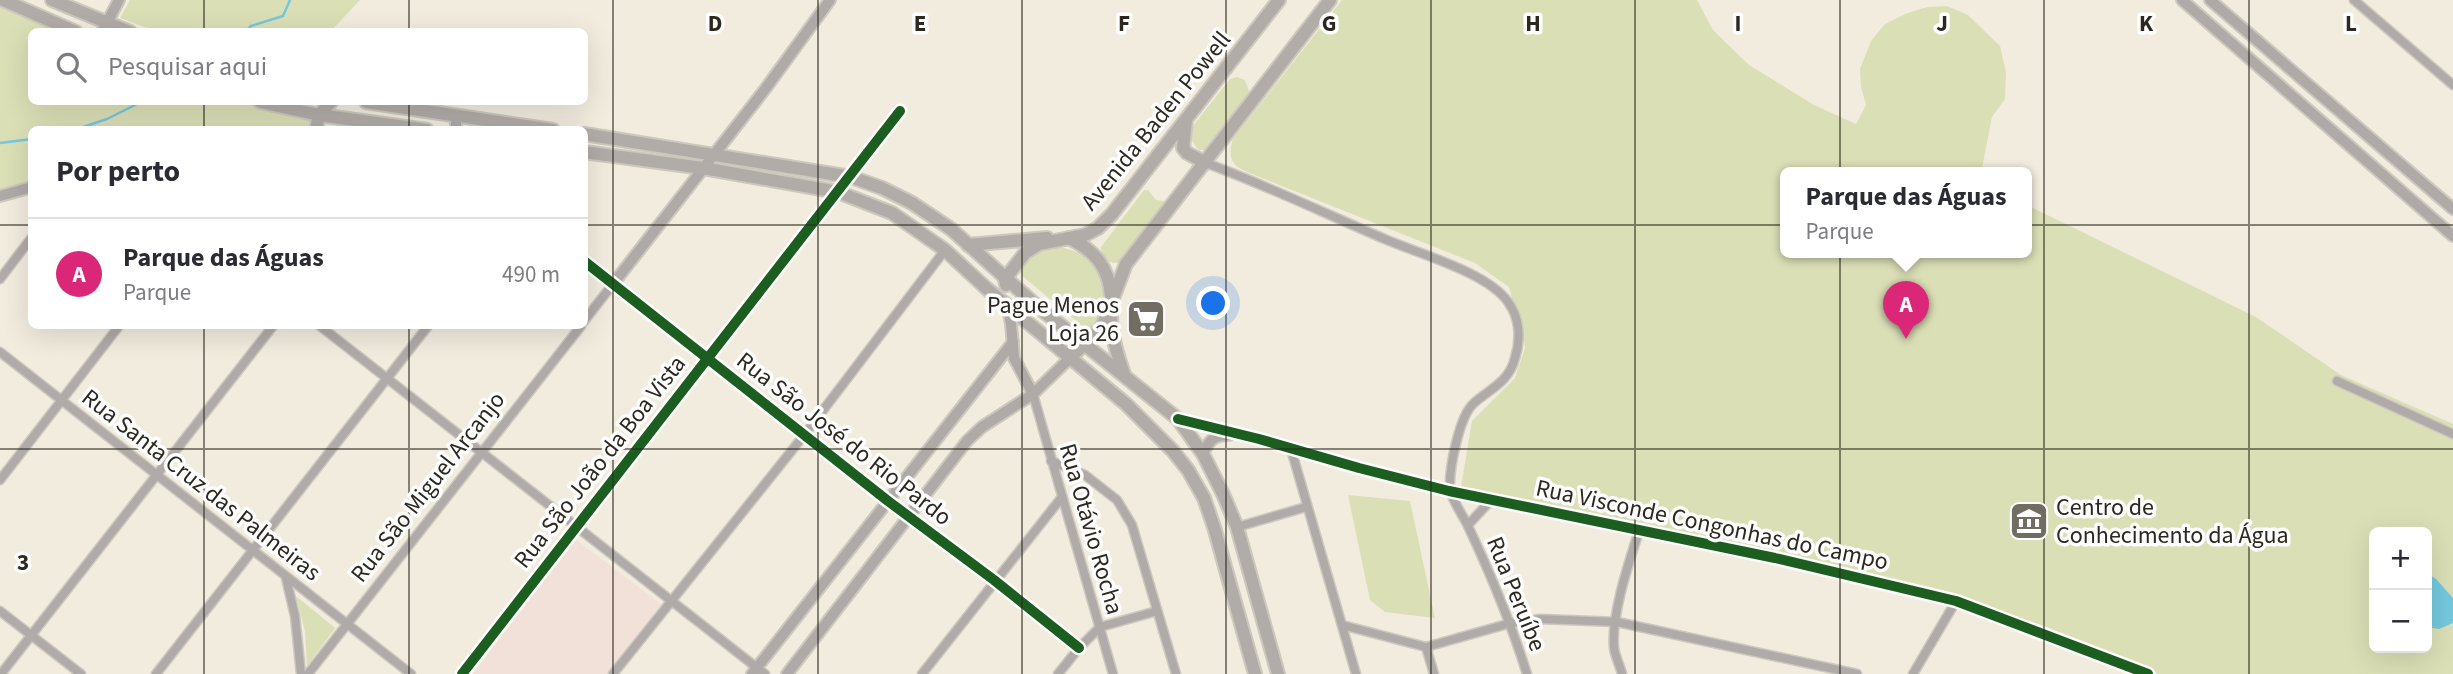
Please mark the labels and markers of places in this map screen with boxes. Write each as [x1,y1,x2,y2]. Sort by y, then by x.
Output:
pin: A [1883,281,1929,339]
place label: Pague Menos Loja 26 [987,288,1119,351]
supermarket icon: Pague Menos Loja 26 [1125,298,1167,340]
place label: Centro de Conhecimento da Água [2056,490,2289,553]
museum icon: Centro de Conhecimento da Água [2008,500,2050,542]

